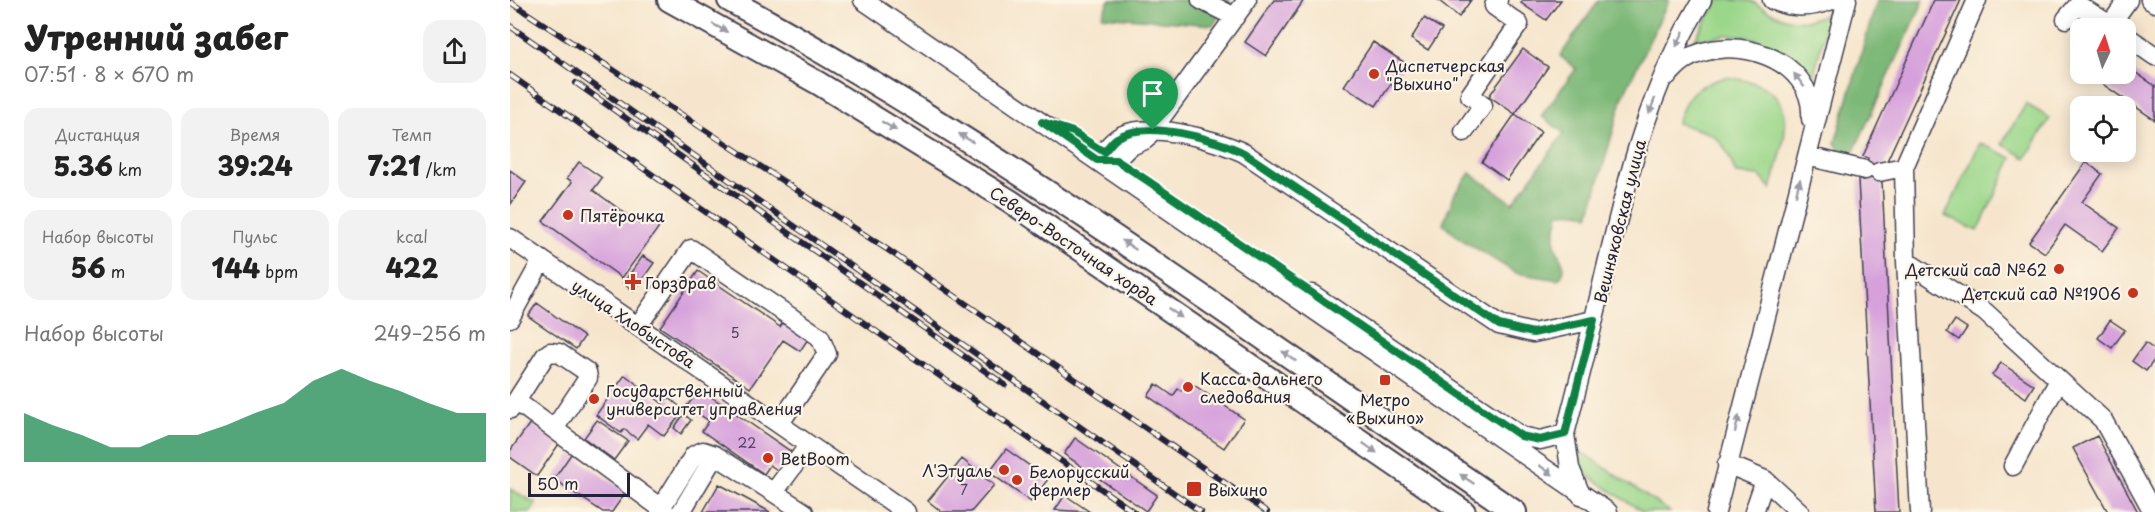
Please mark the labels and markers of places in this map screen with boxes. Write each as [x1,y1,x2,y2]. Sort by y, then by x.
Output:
place label: Диспетчерская "Выхино" [1385,53,1505,95]
marker: Диспетчерская "Выхино" [1367,67,1381,81]
pin [1127,68,1178,130]
place label: Пятёрочка [580,203,665,227]
marker: Пятёрочка [561,208,575,222]
place label: Детский сад №62 [1905,257,2047,281]
marker: Детский сад №62 [2052,262,2066,276]
place label: Горздрав [645,270,716,294]
marker: Горздрав [626,275,640,289]
place label: Детский сад №1906 [1961,281,2121,305]
marker: Детский сад №1906 [2126,286,2140,300]
place label: Kасса дальнего следования [1200,366,1323,408]
marker: Метро «Выхино» [1378,373,1392,387]
place label: Государственный университет управления [606,378,802,420]
marker: Kасса дальнего следования [1181,380,1195,394]
place label: Метро «Выхино» [1346,387,1424,429]
marker: Государственный университет управления [587,392,601,406]
place label: BetBoom [780,446,850,470]
marker: BetBoom [761,451,775,465]
place label: Л'Этуаль [922,458,992,482]
place label: Белорусский фермер [1029,459,1129,501]
marker: Л'Этуаль [997,463,1011,477]
marker: Белорусский фермер [1010,473,1024,487]
place label: Выхино [1208,477,1268,501]
marker: Выхино [1185,480,1203,498]

